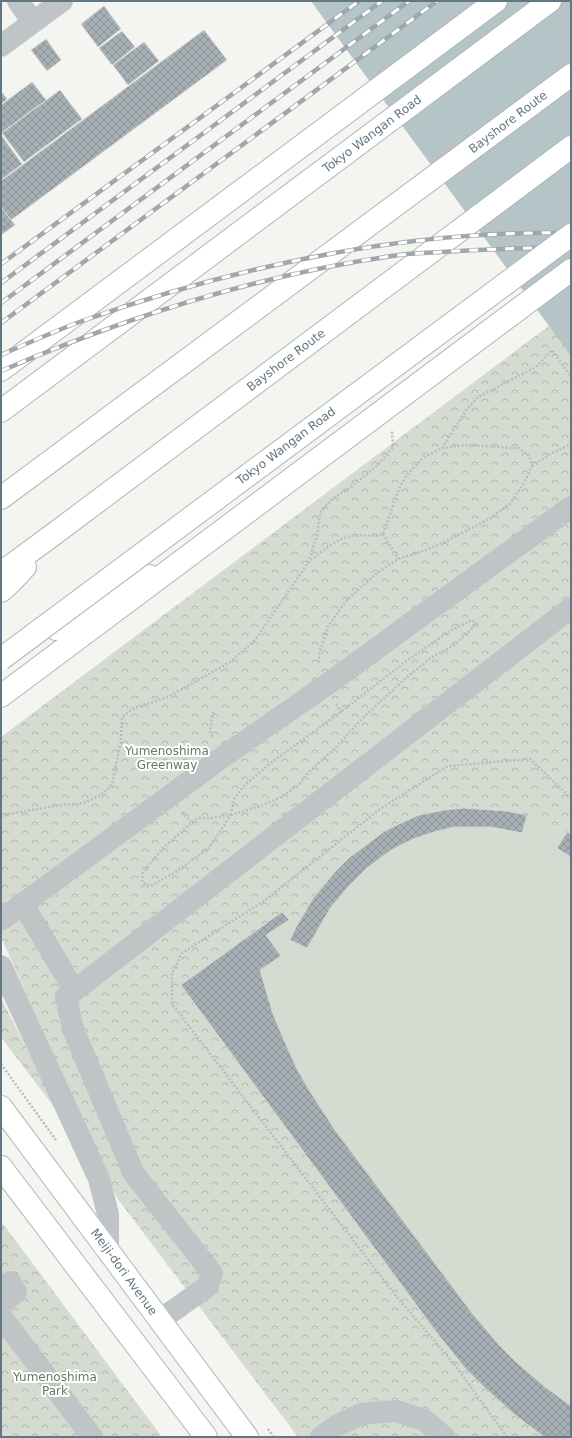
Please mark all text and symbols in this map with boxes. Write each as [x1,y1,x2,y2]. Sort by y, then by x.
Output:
street label: Bayshore Route [466,88,550,156]
street label: Tokyo Wangan Road [319,92,424,176]
street label: Bayshore Route [244,326,328,394]
street label: Tokyo Wangan Road [233,404,338,488]
park label: Yumenoshima Greenway [124,744,209,772]
street label: Meiji-dori Avenue [88,1226,160,1318]
park label: Yumenoshima Park [12,1370,97,1398]

